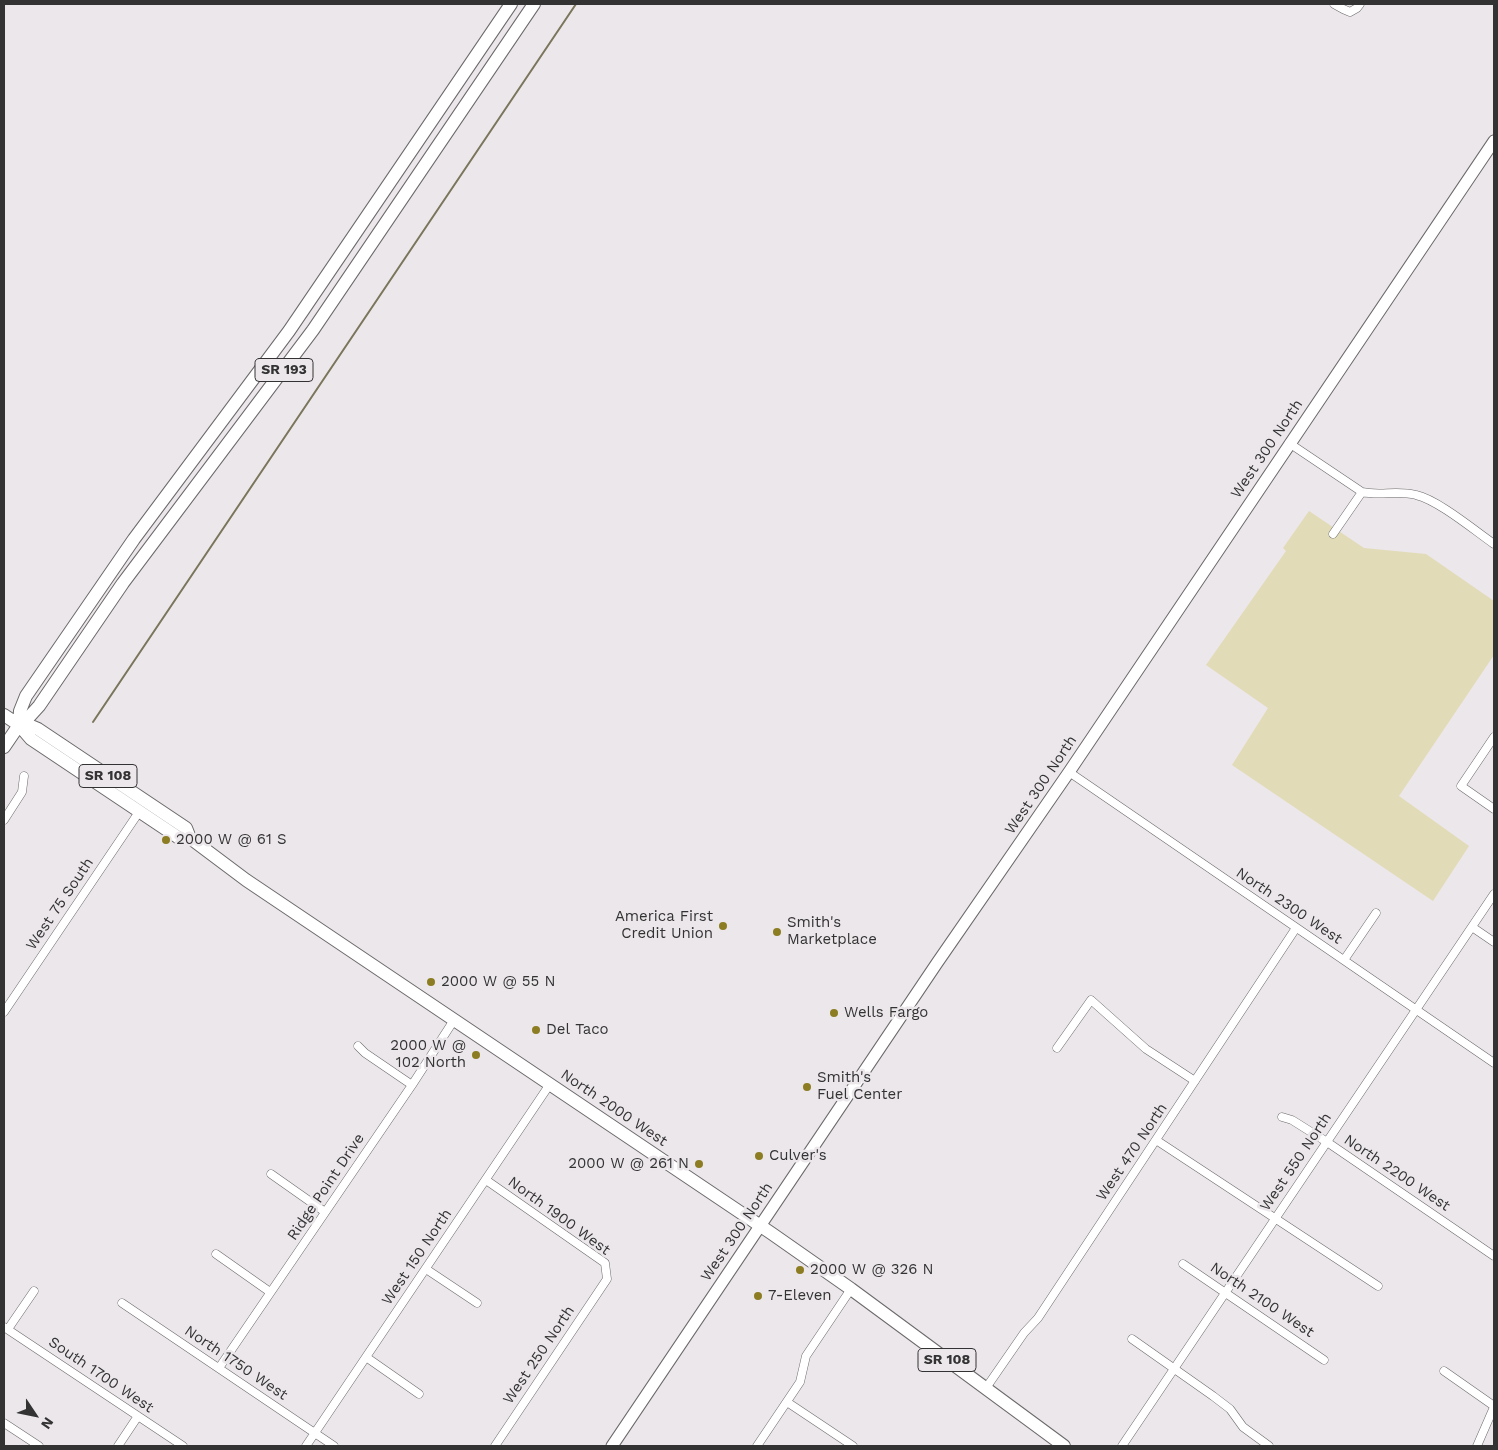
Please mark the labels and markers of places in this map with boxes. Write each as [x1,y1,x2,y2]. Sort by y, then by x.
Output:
place label: 2000 W @ 61 S [176,831,287,849]
marker: 2000 W @ 61 S [160,834,172,846]
place label: America First Credit Union [615,908,713,943]
place label: Smith's Marketplace [787,914,877,949]
marker: America First Credit Union [717,920,729,932]
marker: Smith's Marketplace [771,926,783,938]
place label: 2000 W @ 55 N [441,973,555,991]
marker: 2000 W @ 55 N [425,976,437,988]
place label: Wells Fargo [844,1004,928,1022]
marker: Wells Fargo [828,1007,840,1019]
place label: Del Taco [546,1021,609,1039]
marker: Del Taco [530,1024,542,1036]
place label: 2000 W @ 102 North [390,1037,466,1072]
marker: 2000 W @ 102 North [470,1049,482,1061]
place label: Smith's Fuel Center [817,1069,902,1104]
marker: Smith's Fuel Center [801,1081,813,1093]
place label: Culver's [769,1147,827,1165]
marker: Culver's [753,1150,765,1162]
place label: 2000 W @ 261 N [568,1155,689,1173]
marker: 2000 W @ 261 N [693,1158,705,1170]
place label: 2000 W @ 326 N [810,1261,934,1279]
marker: 2000 W @ 326 N [794,1264,806,1276]
place label: 7-Eleven [768,1287,832,1305]
marker: 7-Eleven [752,1290,764,1302]

